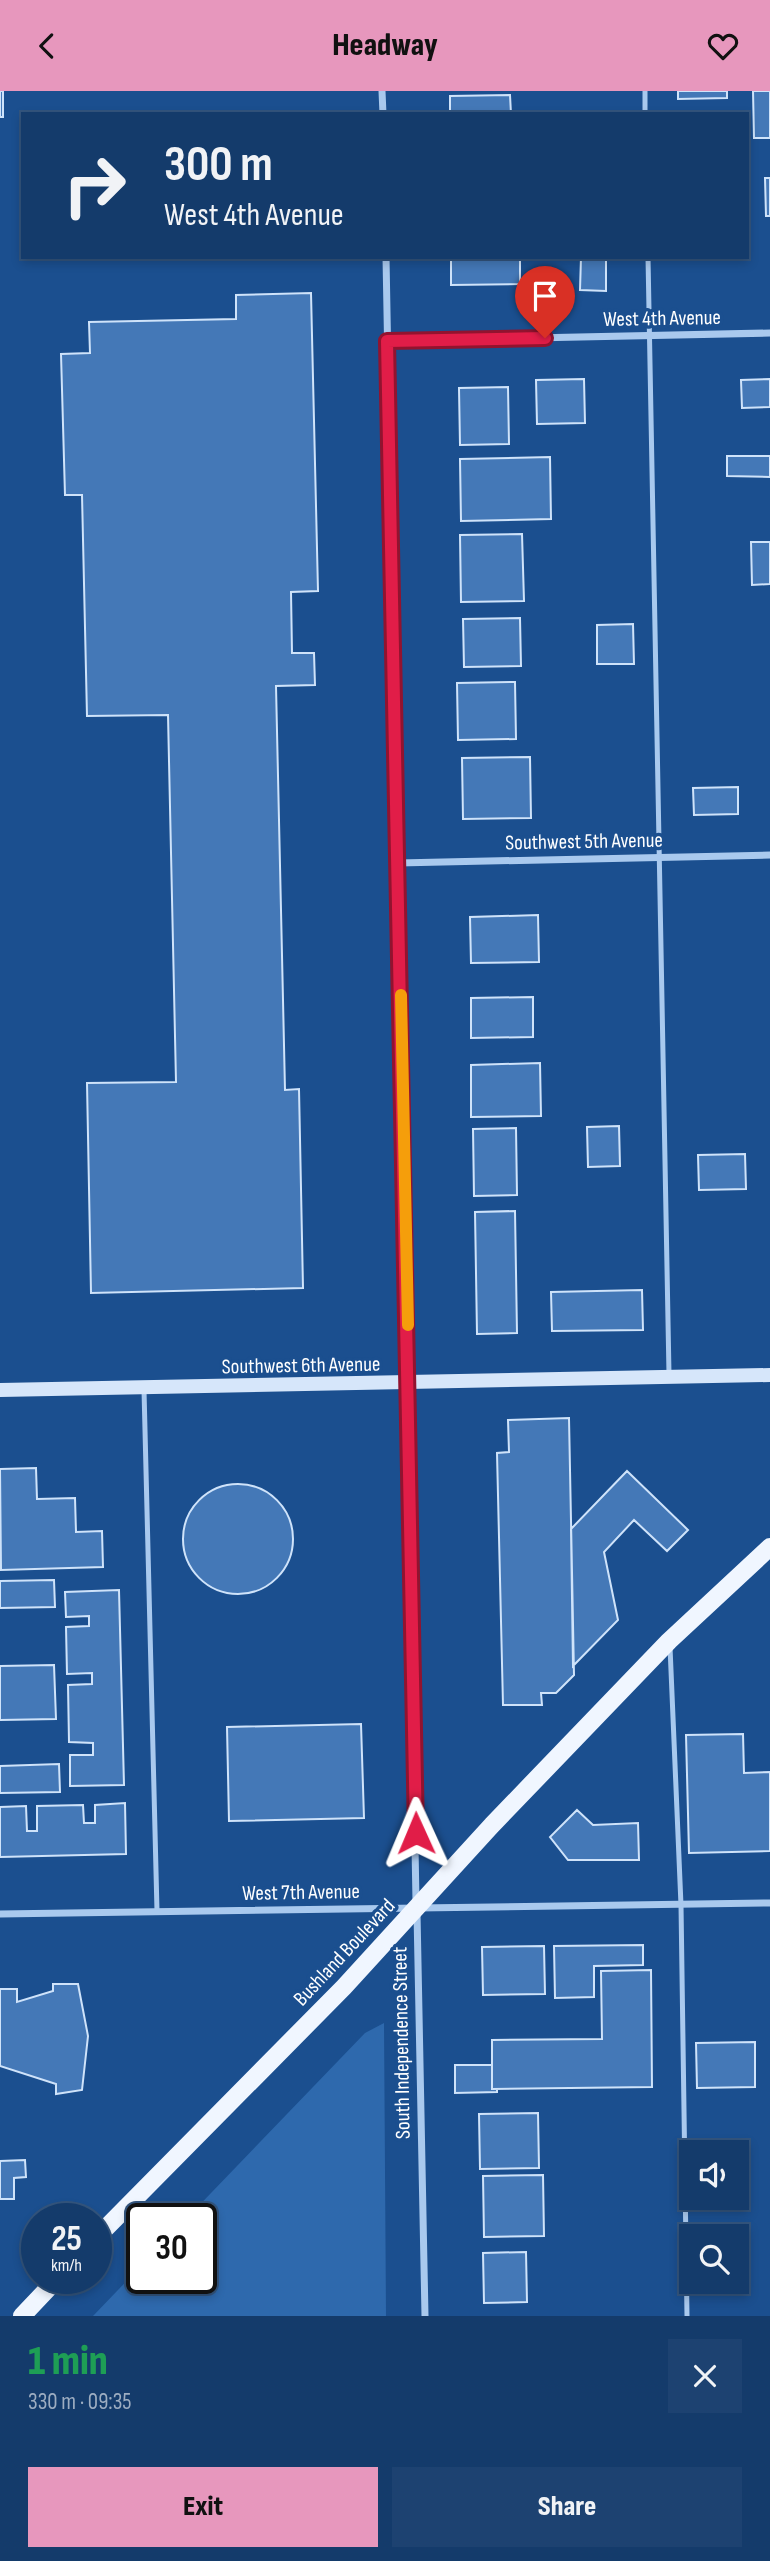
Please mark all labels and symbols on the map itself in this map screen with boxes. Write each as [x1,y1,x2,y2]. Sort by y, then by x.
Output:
pin [515,266,575,338]
street label: West 4th Avenue [603,305,721,332]
street label: Southwest 5th Avenue [505,828,663,855]
street label: Southwest 6th Avenue [222,1352,381,1379]
position arrow [379,1796,453,1870]
street label: West 7th Avenue [242,1879,360,1906]
street label: Bushland Boulevard [288,1894,400,2011]
street label: South Independence Street [387,1947,416,2139]
speed limit sign: 30 [126,2203,217,2294]

